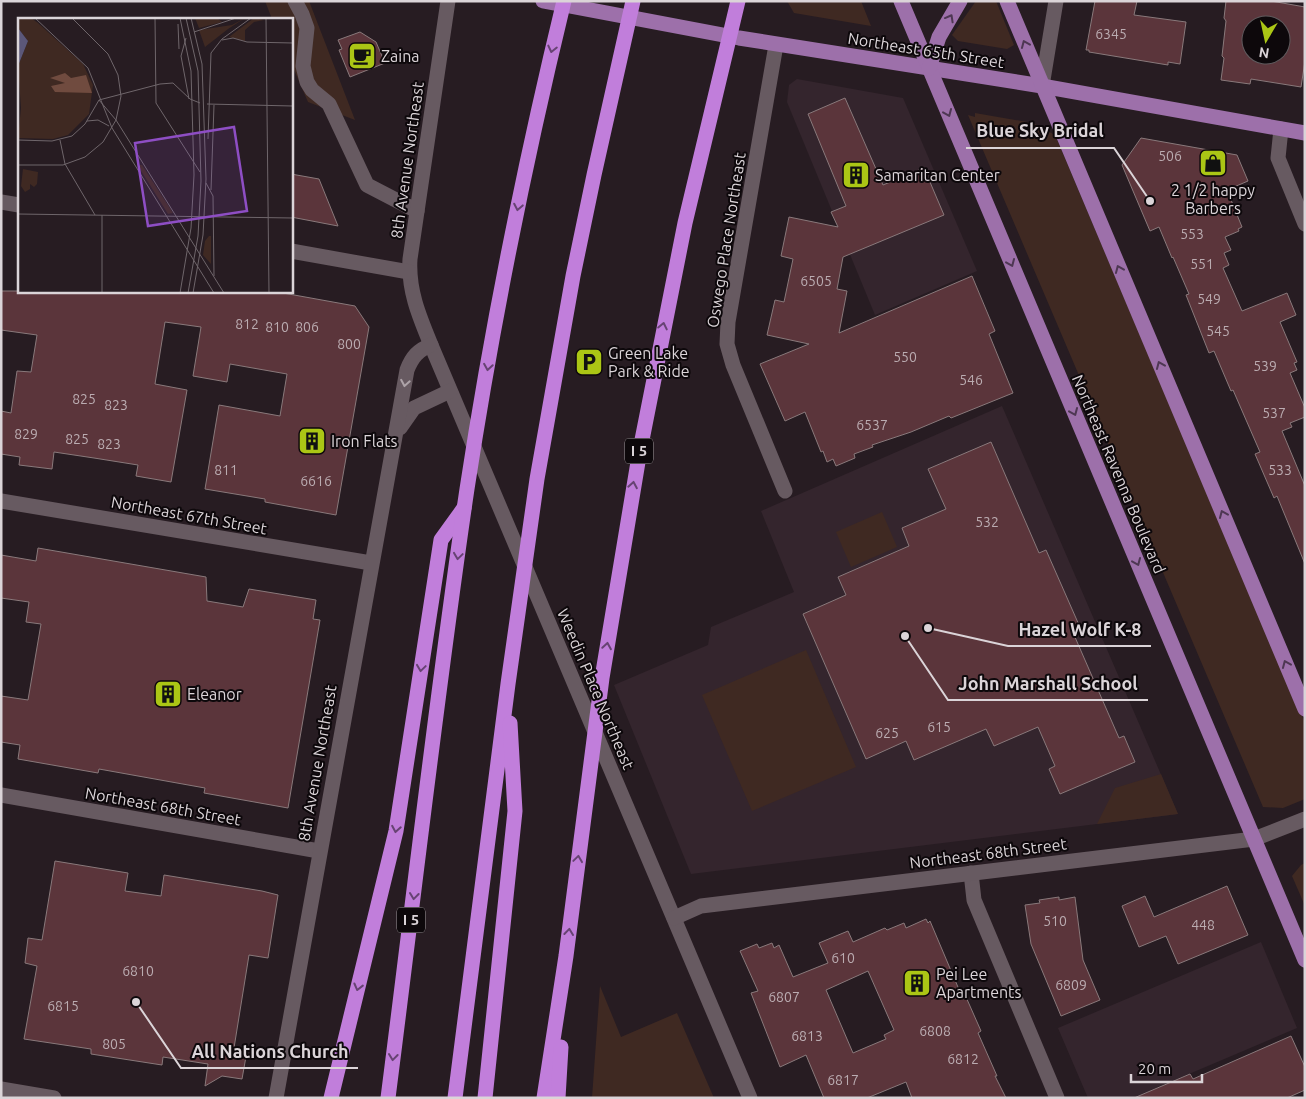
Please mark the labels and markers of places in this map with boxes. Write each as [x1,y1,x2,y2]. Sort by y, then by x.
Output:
cafe icon: Zaina [347,41,377,71]
place label: Zaina [381,47,420,65]
callout: Blue Sky Bridal [966,115,1114,148]
shop icon: 2 1/2 happy Barbers [1198,148,1228,178]
building icon: Samaritan Center [841,160,871,190]
place label: Samaritan Center [875,166,1000,184]
place label: 2 1/2 happy Barbers [1171,181,1255,217]
place label: Green Lake Park & Ride [608,344,690,380]
parking icon: Green Lake Park & Ride [574,347,604,377]
building icon: Iron Flats [297,426,327,456]
place label: Iron Flats [331,432,397,450]
callout: Hazel Wolf K-8 [1008,613,1151,646]
callout: John Marshall School [948,667,1148,700]
building icon: Eleanor [153,679,183,709]
place label: Eleanor [187,685,242,703]
place label: Pei Lee Apartments [936,965,1021,1001]
building icon: Pei Lee Apartments [902,968,932,998]
callout: All Nations Church [181,1035,358,1068]

